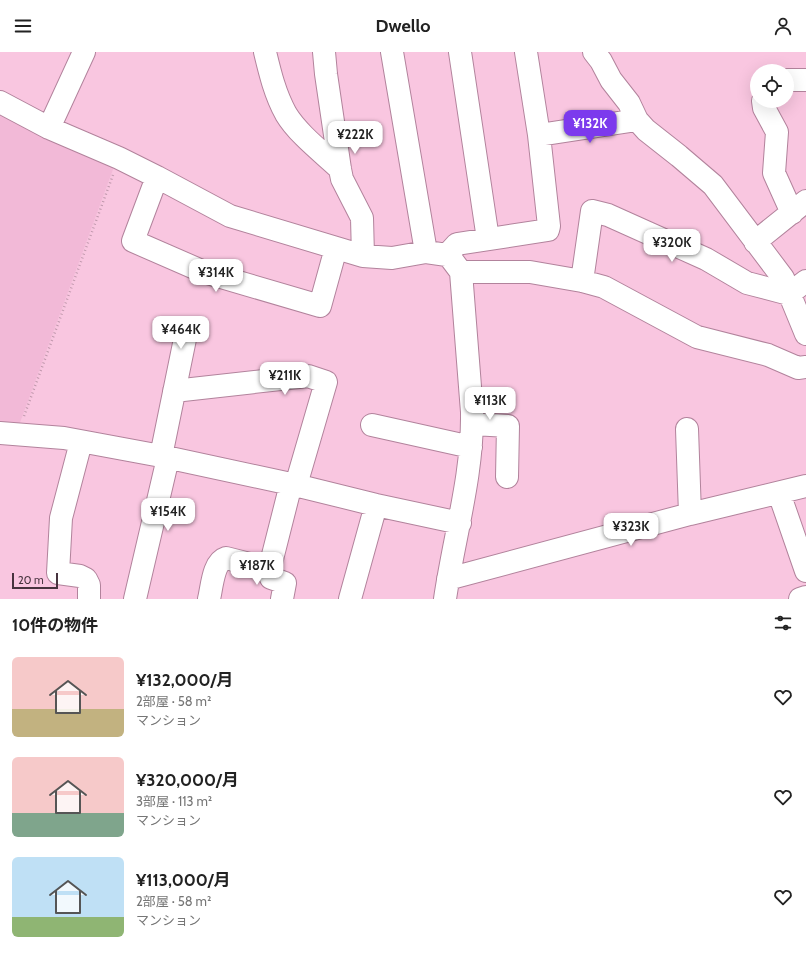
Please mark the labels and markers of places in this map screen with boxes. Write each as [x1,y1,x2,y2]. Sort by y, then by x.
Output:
pin: ¥132K [562,110,618,144]
pin: ¥222K [327,121,383,155]
pin: ¥320K [644,229,700,263]
pin: ¥314K [188,259,244,293]
pin: ¥464K [153,316,209,350]
pin: ¥211K [257,362,313,396]
pin: ¥113K [462,387,518,421]
pin: ¥154K [140,498,196,532]
pin: ¥323K [603,513,659,547]
pin: ¥187K [229,552,285,586]

